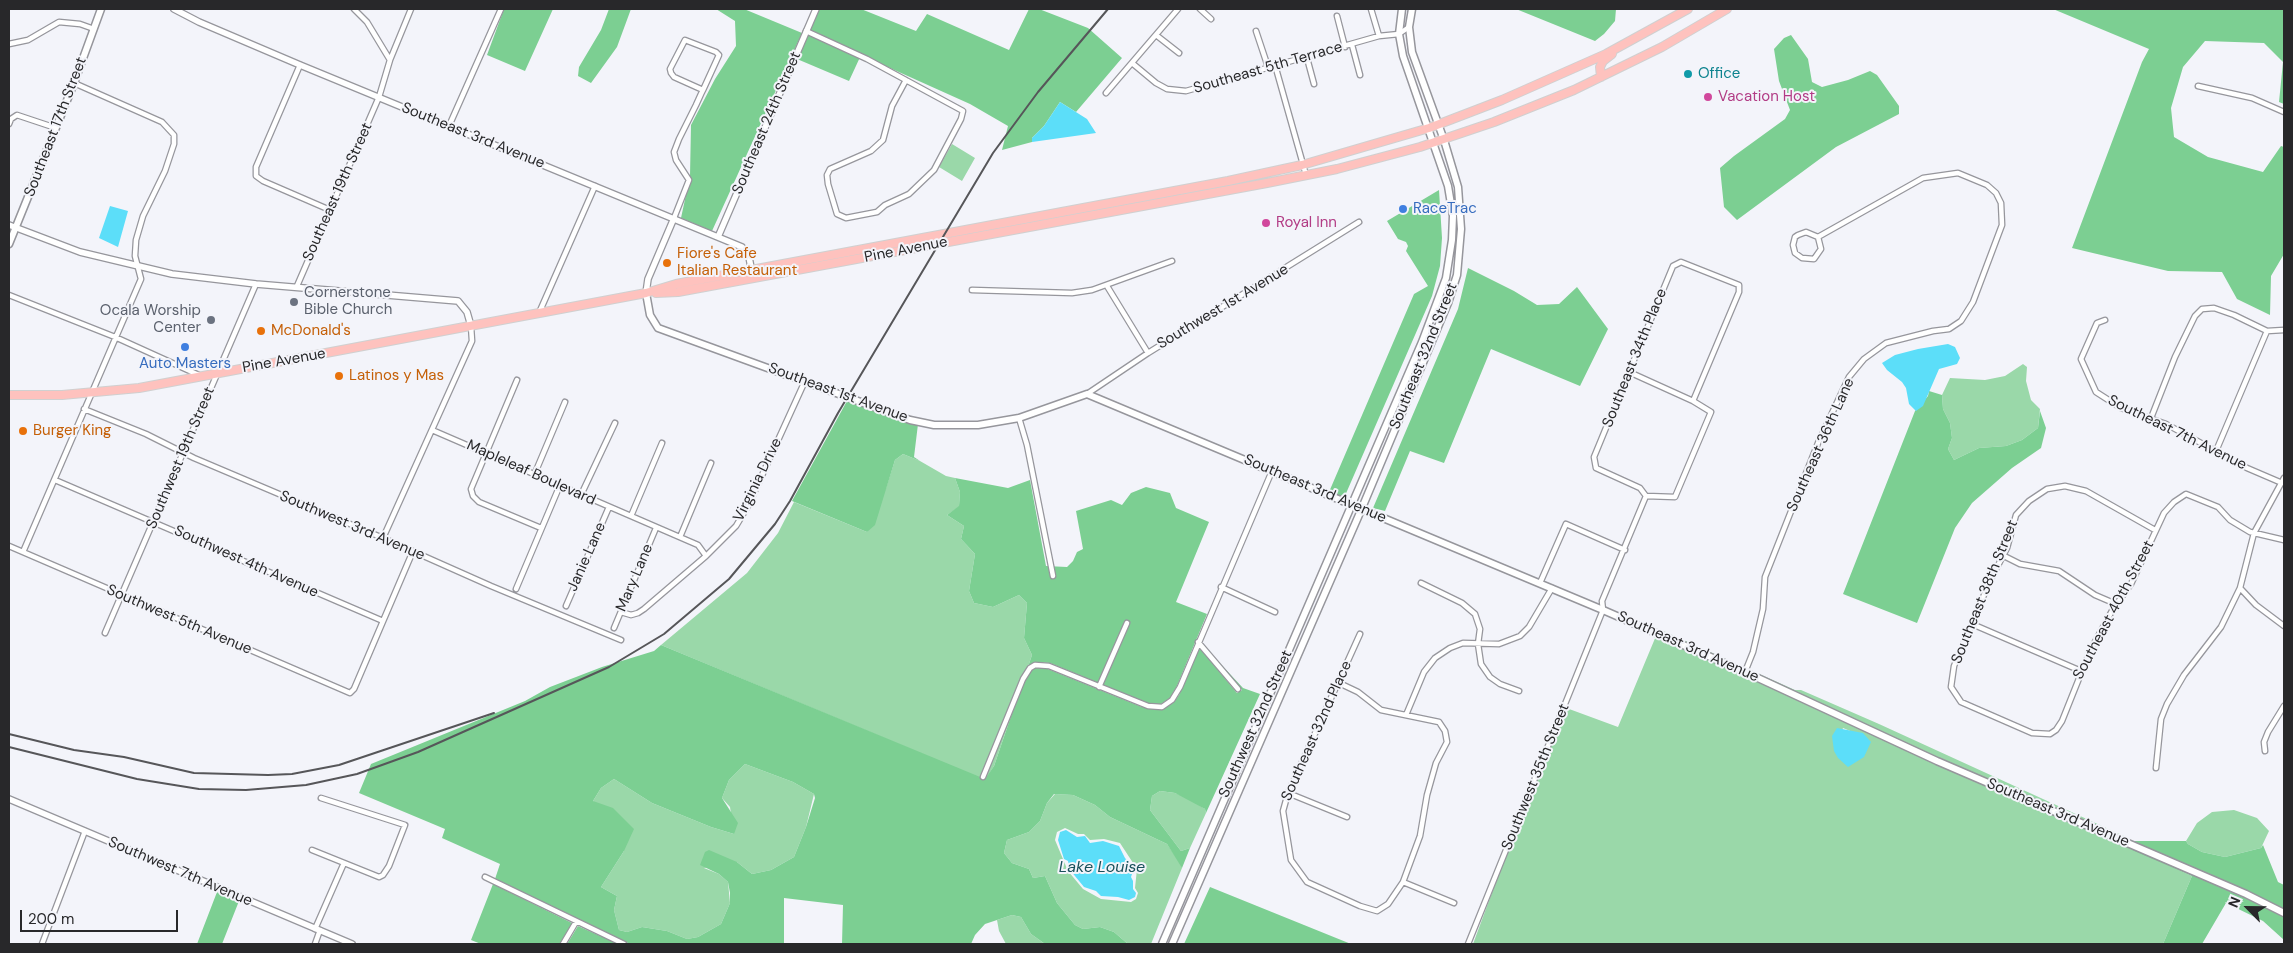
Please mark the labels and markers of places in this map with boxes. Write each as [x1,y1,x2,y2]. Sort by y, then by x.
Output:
place label: Office [1698,65,1740,83]
marker: Office [1682,68,1694,80]
place label: Vacation Host [1718,88,1815,106]
marker: Vacation Host [1702,91,1714,103]
place label: RaceTrac [1413,200,1477,218]
marker: RaceTrac [1397,203,1409,215]
place label: Royal Inn [1276,214,1337,232]
marker: Royal Inn [1260,217,1272,229]
place label: Fiore's Cafe Italian Restaurant [677,245,797,280]
marker: Fiore's Cafe Italian Restaurant [661,257,673,269]
place label: Cornerstone Bible Church [304,284,392,319]
marker: Cornerstone Bible Church [288,296,300,308]
place label: Ocala Worship Center [100,302,201,337]
marker: Ocala Worship Center [205,314,217,326]
place label: McDonald's [271,322,351,340]
marker: McDonald's [255,325,267,337]
marker: Auto Masters [179,341,191,353]
place label: Auto Masters [139,355,231,373]
place label: Latinos y Mas [349,367,444,385]
marker: Latinos y Mas [333,370,345,382]
place label: Burger King [33,422,111,440]
marker: Burger King [17,425,29,437]

